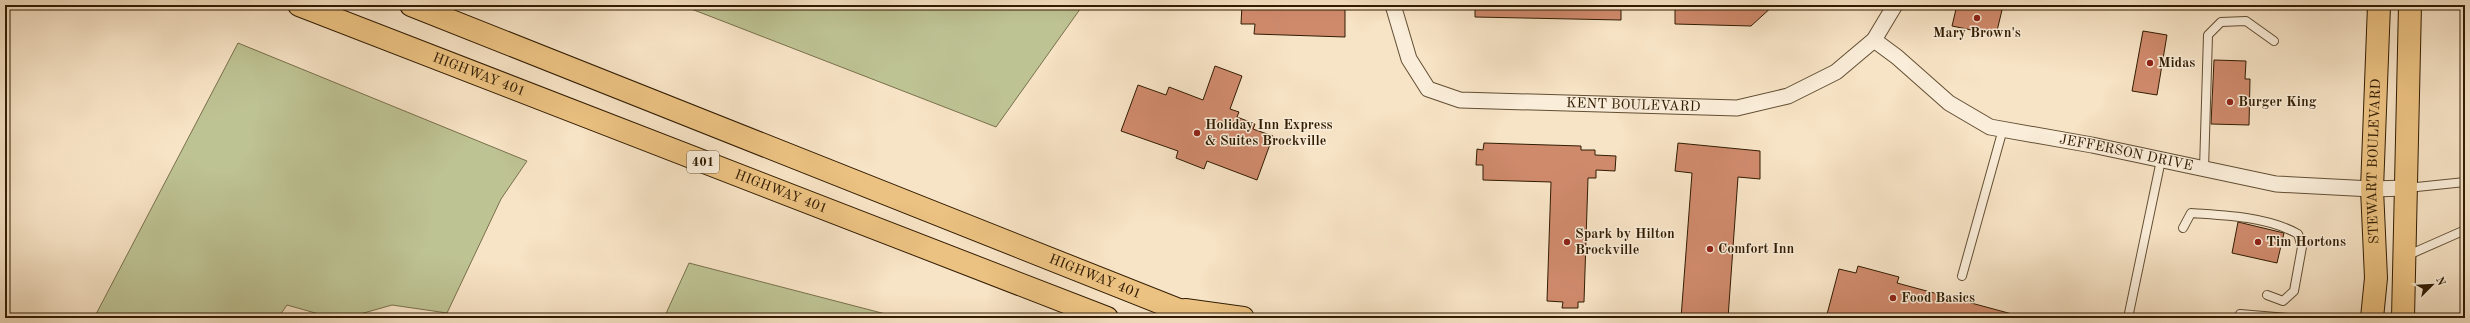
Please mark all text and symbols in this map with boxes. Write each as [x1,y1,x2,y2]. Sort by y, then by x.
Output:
marker: Mary Brown's [1972,13,1982,23]
place label: Mary Brown's [1933,26,2021,40]
street label: HIGHWAY 401 [431,50,527,99]
place label: Midas [2158,56,2195,70]
marker: Midas [2145,58,2155,68]
street label: STEWART BOULEVARD [2365,78,2383,244]
place label: Burger King [2238,95,2317,109]
street label: KENT BOULEVARD [1566,96,1701,114]
marker: Burger King [2225,97,2235,107]
place label: Holiday Inn Express & Suites Brockville [1205,118,1332,148]
marker: Holiday Inn Express & Suites Brockville [1192,128,1202,138]
street label: JEFFERSON DRIVE [2058,132,2194,173]
road number: 401 [687,151,719,173]
street label: HIGHWAY 401 [733,167,829,216]
place label: Spark by Hilton Brockville [1575,227,1675,257]
place label: Tim Hortons [2266,235,2346,249]
marker: Spark by Hilton Brockville [1562,237,1572,247]
marker: Tim Hortons [2253,237,2263,247]
place label: Comfort Inn [1718,242,1794,256]
marker: Comfort Inn [1705,244,1715,254]
street label: HIGHWAY 401 [1047,252,1143,301]
north arrow [2412,265,2452,305]
text: N [2433,275,2447,288]
place label: Food Basics [1901,291,1975,305]
marker: Food Basics [1888,293,1898,303]

